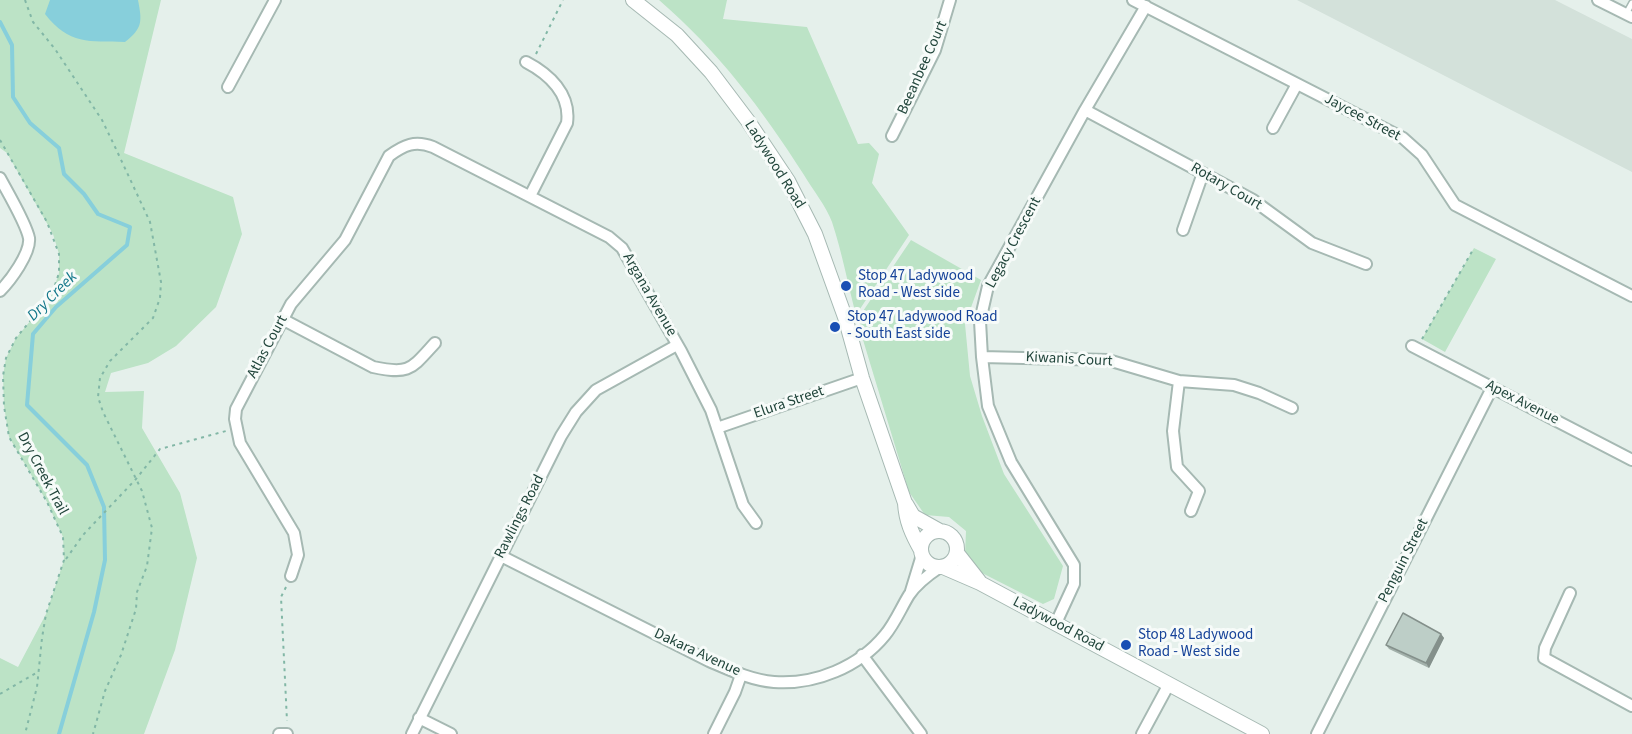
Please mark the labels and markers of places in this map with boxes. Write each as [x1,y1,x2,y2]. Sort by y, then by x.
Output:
place label: Stop 47 Ladywood Road - West side [858,268,973,303]
marker: Stop 47 Ladywood Road - West side [839,279,853,293]
place label: Stop 47 Ladywood Road - South East side [847,309,998,344]
marker: Stop 47 Ladywood Road - South East side [828,320,842,334]
place label: Stop 48 Ladywood Road - West side [1138,627,1253,662]
marker: Stop 48 Ladywood Road - West side [1119,638,1133,652]

